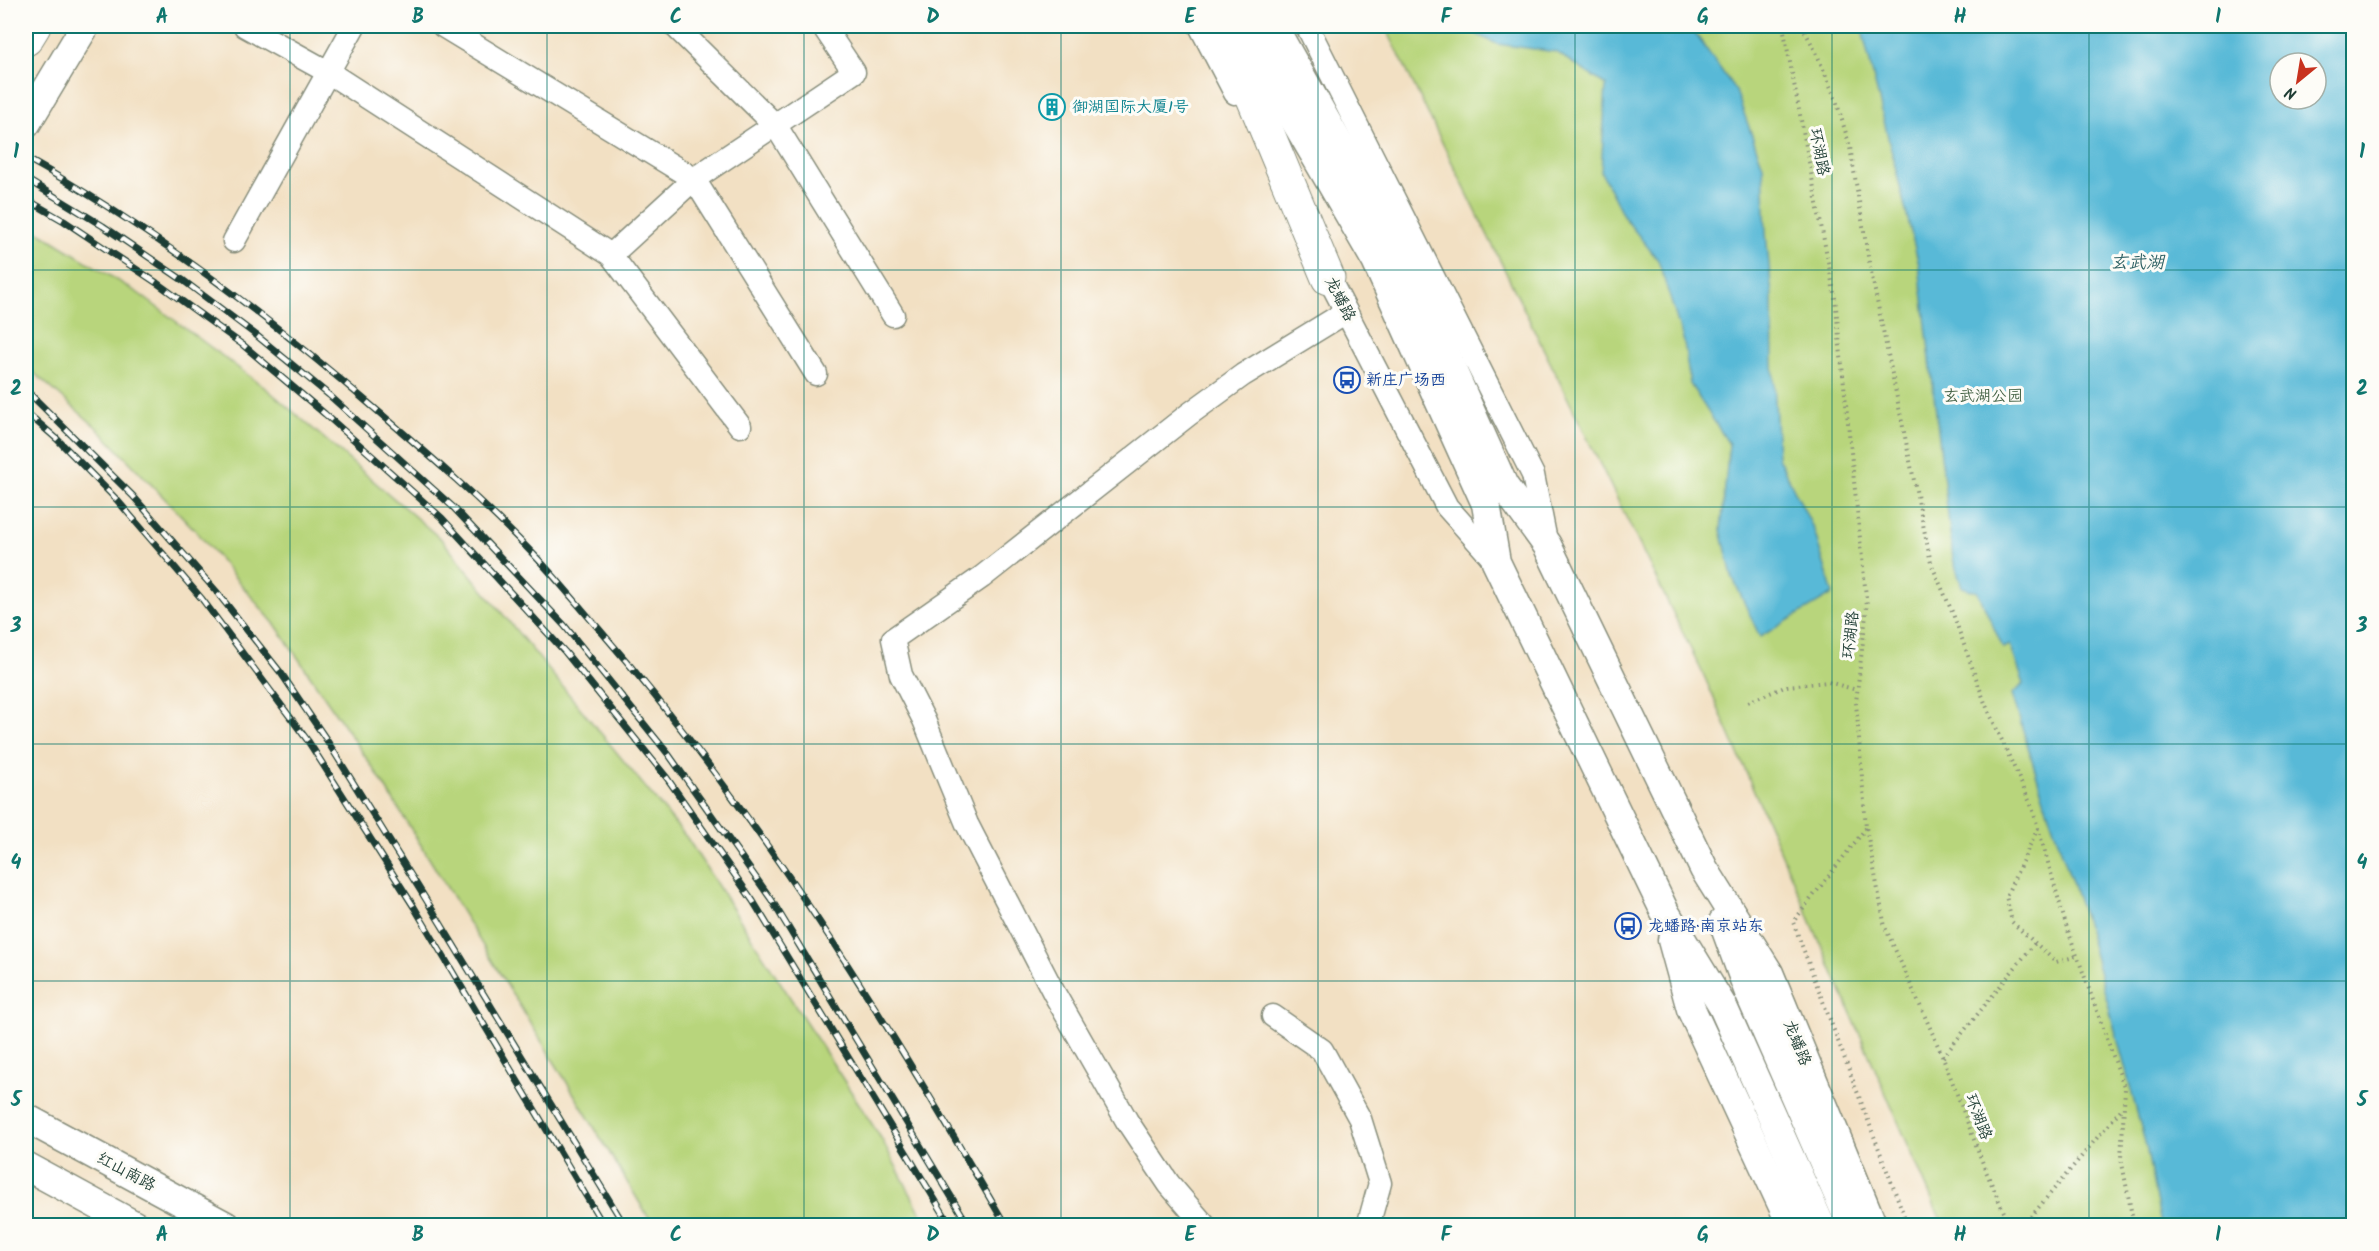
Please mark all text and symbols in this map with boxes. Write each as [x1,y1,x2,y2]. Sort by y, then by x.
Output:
text: A [156,2,168,34]
text: B [412,2,424,34]
text: C [670,2,682,34]
text: D [926,2,940,34]
text: E [1184,2,1196,34]
text: F [1441,2,1453,34]
text: G [1697,2,1709,34]
text: H [1953,2,1967,34]
text: I [2215,2,2221,34]
north arrow [2268,51,2328,111]
text: N [2281,79,2302,106]
building icon: 御湖国际大厦1号 [1037,92,1067,122]
place label: 御湖国际大厦1号 [1072,95,1189,120]
street label: 环湖路 [1802,126,1836,178]
text: 1 [13,137,19,169]
text: 1 [2359,137,2365,169]
water label: 玄武湖 [2110,249,2166,278]
street label: 龙蟠路 [1318,272,1362,326]
bus stop icon: 新庄广场西 [1332,365,1362,395]
place label: 新庄广场西 [1366,368,1446,393]
text: 2 [10,374,22,406]
text: 2 [2356,374,2368,406]
park label: 玄武湖公园 [1943,384,2023,409]
street label: 环湖路 [1836,610,1866,660]
text: 3 [10,611,22,643]
text: 3 [2356,611,2368,643]
text: 4 [11,848,22,880]
text: 4 [2357,848,2368,880]
bus stop icon: 龙蟠路·南京站东 [1613,911,1643,941]
place label: 龙蟠路·南京站东 [1648,914,1764,939]
street label: 龙蟠路 [1776,1016,1818,1070]
text: 5 [10,1085,23,1117]
text: 5 [2356,1085,2369,1117]
street label: 环湖路 [1958,1090,1998,1144]
street label: 红山南路 [92,1146,160,1198]
text: A [156,1220,168,1251]
text: B [412,1220,424,1251]
text: C [670,1220,682,1251]
text: D [926,1220,940,1251]
text: E [1184,1220,1196,1251]
text: F [1441,1220,1453,1251]
text: G [1697,1220,1709,1251]
text: H [1953,1220,1967,1251]
text: I [2215,1220,2221,1251]

